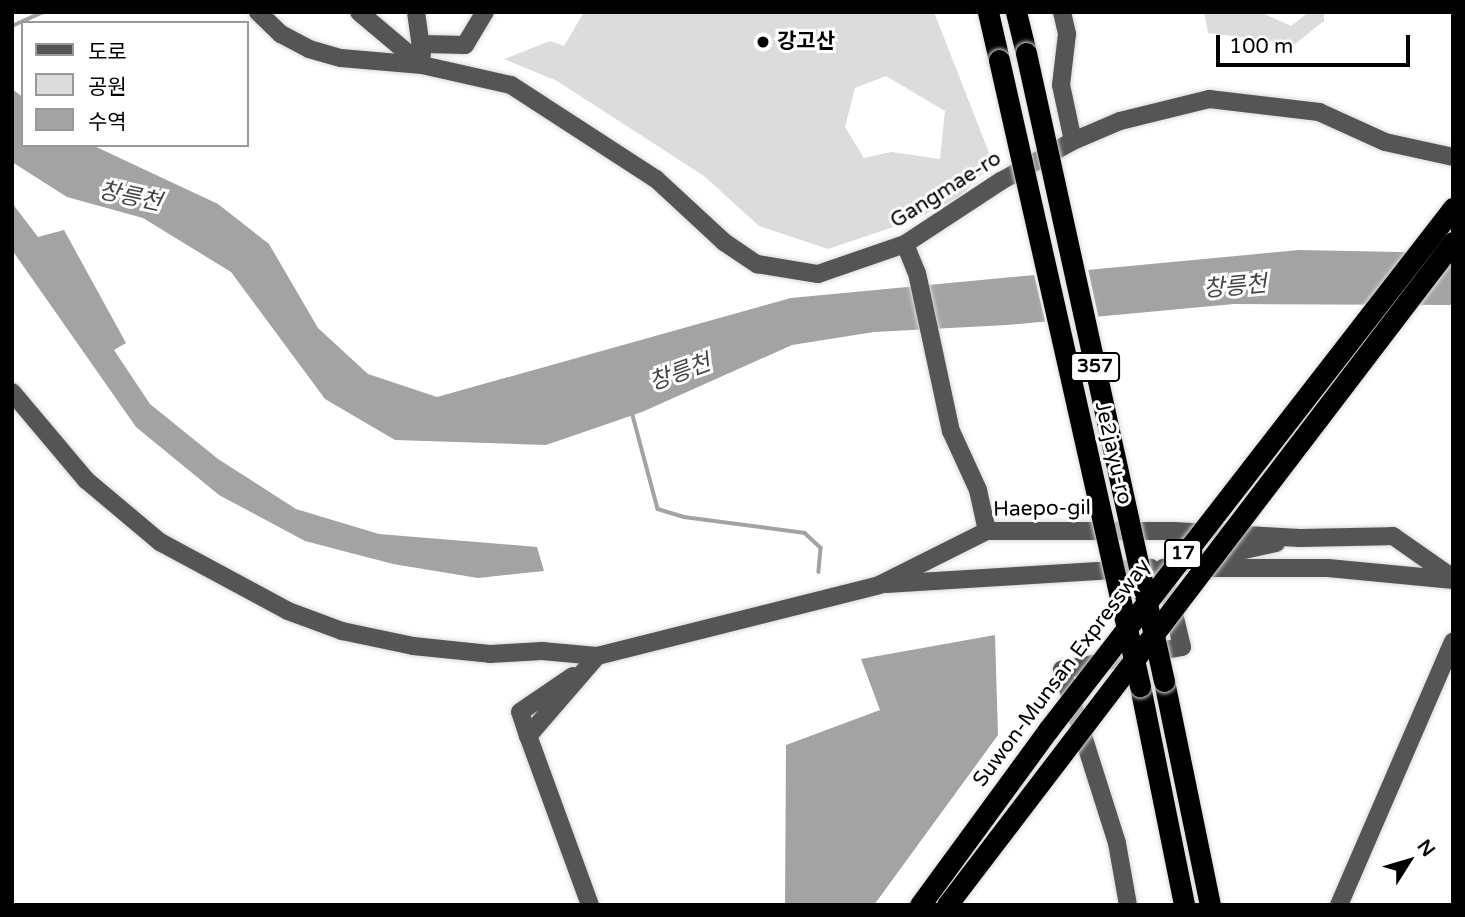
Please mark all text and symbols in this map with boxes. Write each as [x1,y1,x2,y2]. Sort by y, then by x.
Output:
legend [21,21,248,147]
scale bar [1220,21,1414,65]
place label: 강고산 [777,29,835,55]
marker: 강고산 [755,34,771,50]
text: 100 m [1229,34,1293,59]
text: 도로 [88,40,127,65]
text: 공원 [88,75,127,100]
text: 수역 [88,110,127,135]
street label: Gangmae-ro [886,146,1006,234]
water label: 창릉천 [96,177,164,217]
water label: 창릉천 [1202,270,1268,304]
water label: 창릉천 [645,349,715,397]
road number: 357 [1069,352,1121,382]
street label: Je2jayu-ro [1089,399,1137,507]
street label: Haepo-gil [993,496,1091,522]
road number: 17 [1164,538,1202,569]
street label: Suwon-Munsan Expressway [968,554,1156,792]
north arrow [1374,826,1444,896]
text: N [1412,836,1439,861]

